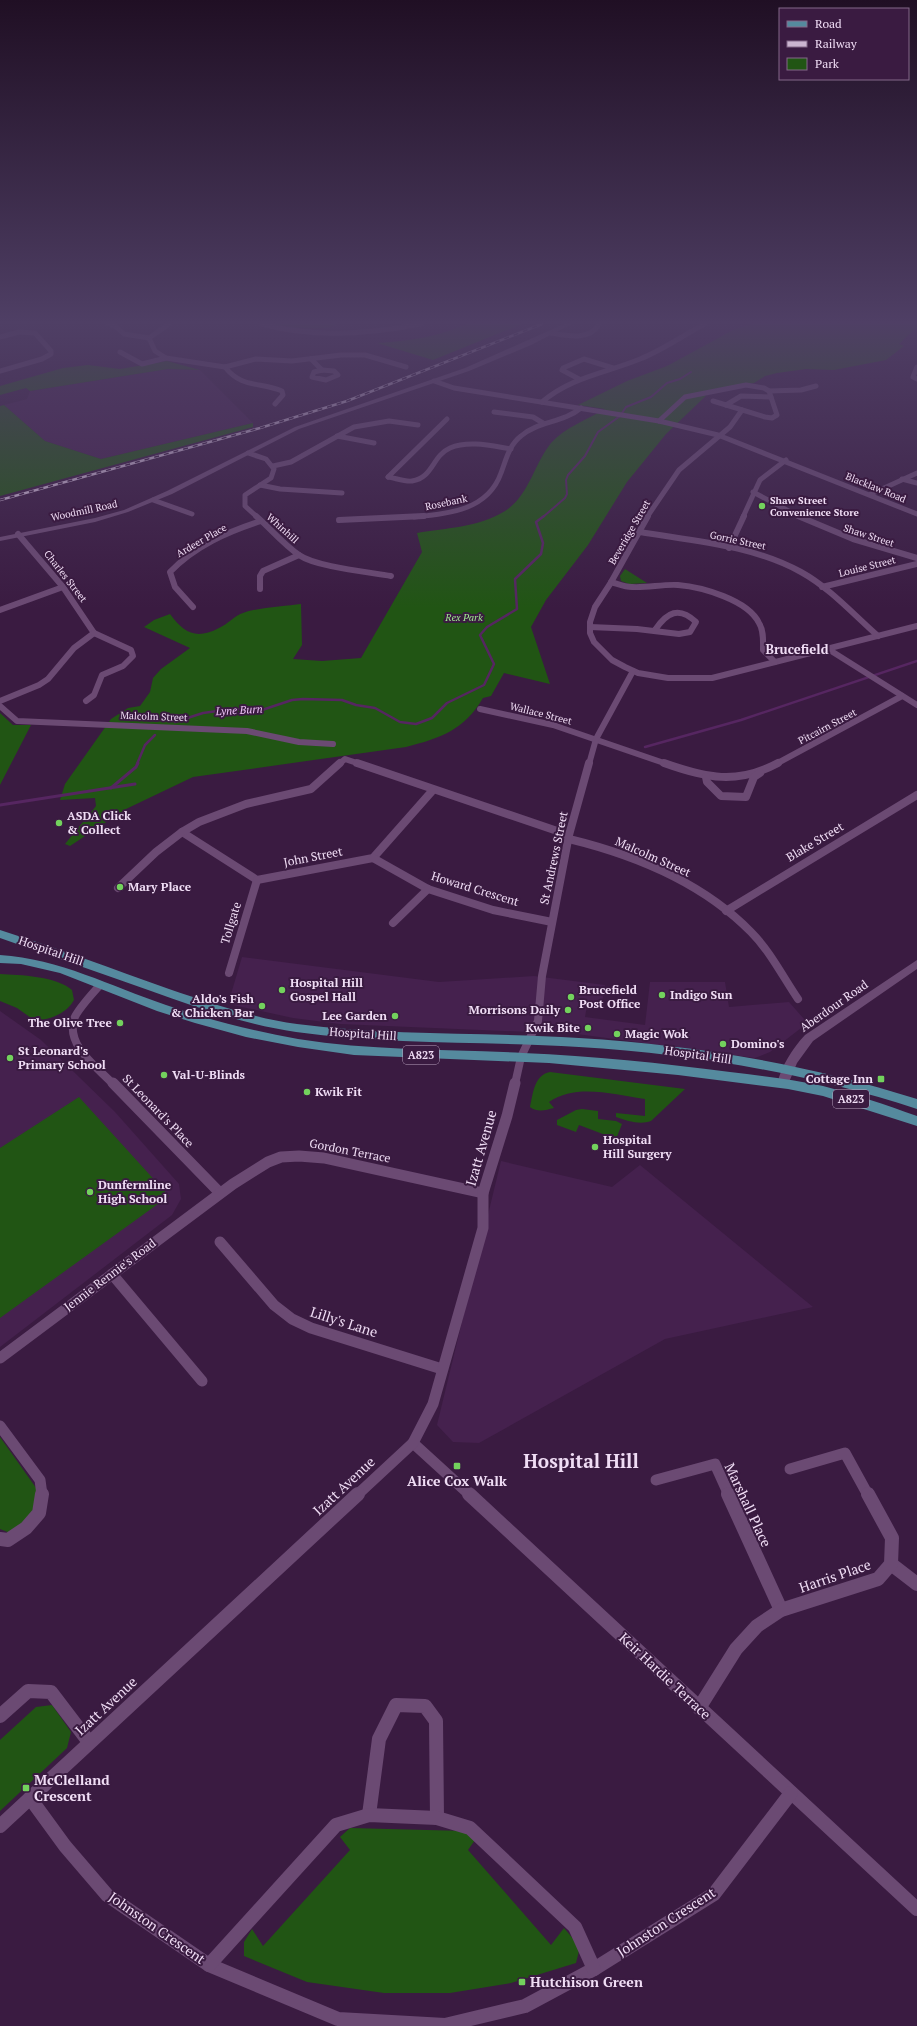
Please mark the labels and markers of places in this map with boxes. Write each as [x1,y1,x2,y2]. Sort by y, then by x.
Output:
place label: Shaw Street Convenience Store [770,494,859,519]
marker: Shaw Street Convenience Store [757,501,767,511]
place label: ASDA Click & Collect [67,808,131,837]
marker: ASDA Click & Collect [54,818,64,828]
place label: Mary Place [128,879,192,894]
marker: Mary Place [115,882,125,892]
place label: Hospital Hill Gospel Hall [290,975,363,1004]
place label: Brucefield Post Office [579,982,641,1011]
marker: Hospital Hill Gospel Hall [277,985,287,995]
place label: Indigo Sun [670,987,733,1002]
marker: Indigo Sun [657,990,667,1000]
place label: Aldo's Fish & Chicken Bar [171,991,255,1020]
marker: Brucefield Post Office [566,992,576,1002]
marker: Aldo's Fish & Chicken Bar [257,1001,267,1011]
place label: Morrisons Daily [469,1002,561,1017]
marker: Morrisons Daily [563,1005,573,1015]
place label: Lee Garden [322,1008,387,1023]
marker: Lee Garden [390,1011,400,1021]
place label: The Olive Tree [28,1015,113,1030]
marker: The Olive Tree [115,1018,125,1028]
place label: Kwik Bite [526,1020,581,1035]
marker: Kwik Bite [583,1023,593,1033]
place label: Magic Wok [625,1026,688,1041]
marker: Magic Wok [612,1029,622,1039]
place label: Domino's [731,1036,785,1051]
marker: Domino's [718,1039,728,1049]
place label: St Leonard's Primary School [18,1043,106,1072]
marker: St Leonard's Primary School [5,1053,15,1063]
place label: Val-U-Blinds [172,1067,246,1082]
marker: Val-U-Blinds [159,1070,169,1080]
place label: Cottage Inn [806,1071,873,1086]
marker: Cottage Inn [876,1074,886,1084]
place label: Kwik Fit [315,1084,362,1099]
marker: Kwik Fit [302,1087,312,1097]
place label: Hospital Hill Surgery [603,1132,672,1161]
marker: Hospital Hill Surgery [590,1142,600,1152]
place label: Dunfermline High School [98,1177,172,1206]
marker: Dunfermline High School [85,1187,95,1197]
marker: Alice Cox Walk [452,1461,462,1471]
place label: Alice Cox Walk [407,1471,508,1490]
place label: McClelland Crescent [34,1770,110,1805]
marker: McClelland Crescent [21,1783,31,1793]
place label: Hutchison Green [530,1972,643,1991]
marker: Hutchison Green [517,1977,527,1987]

